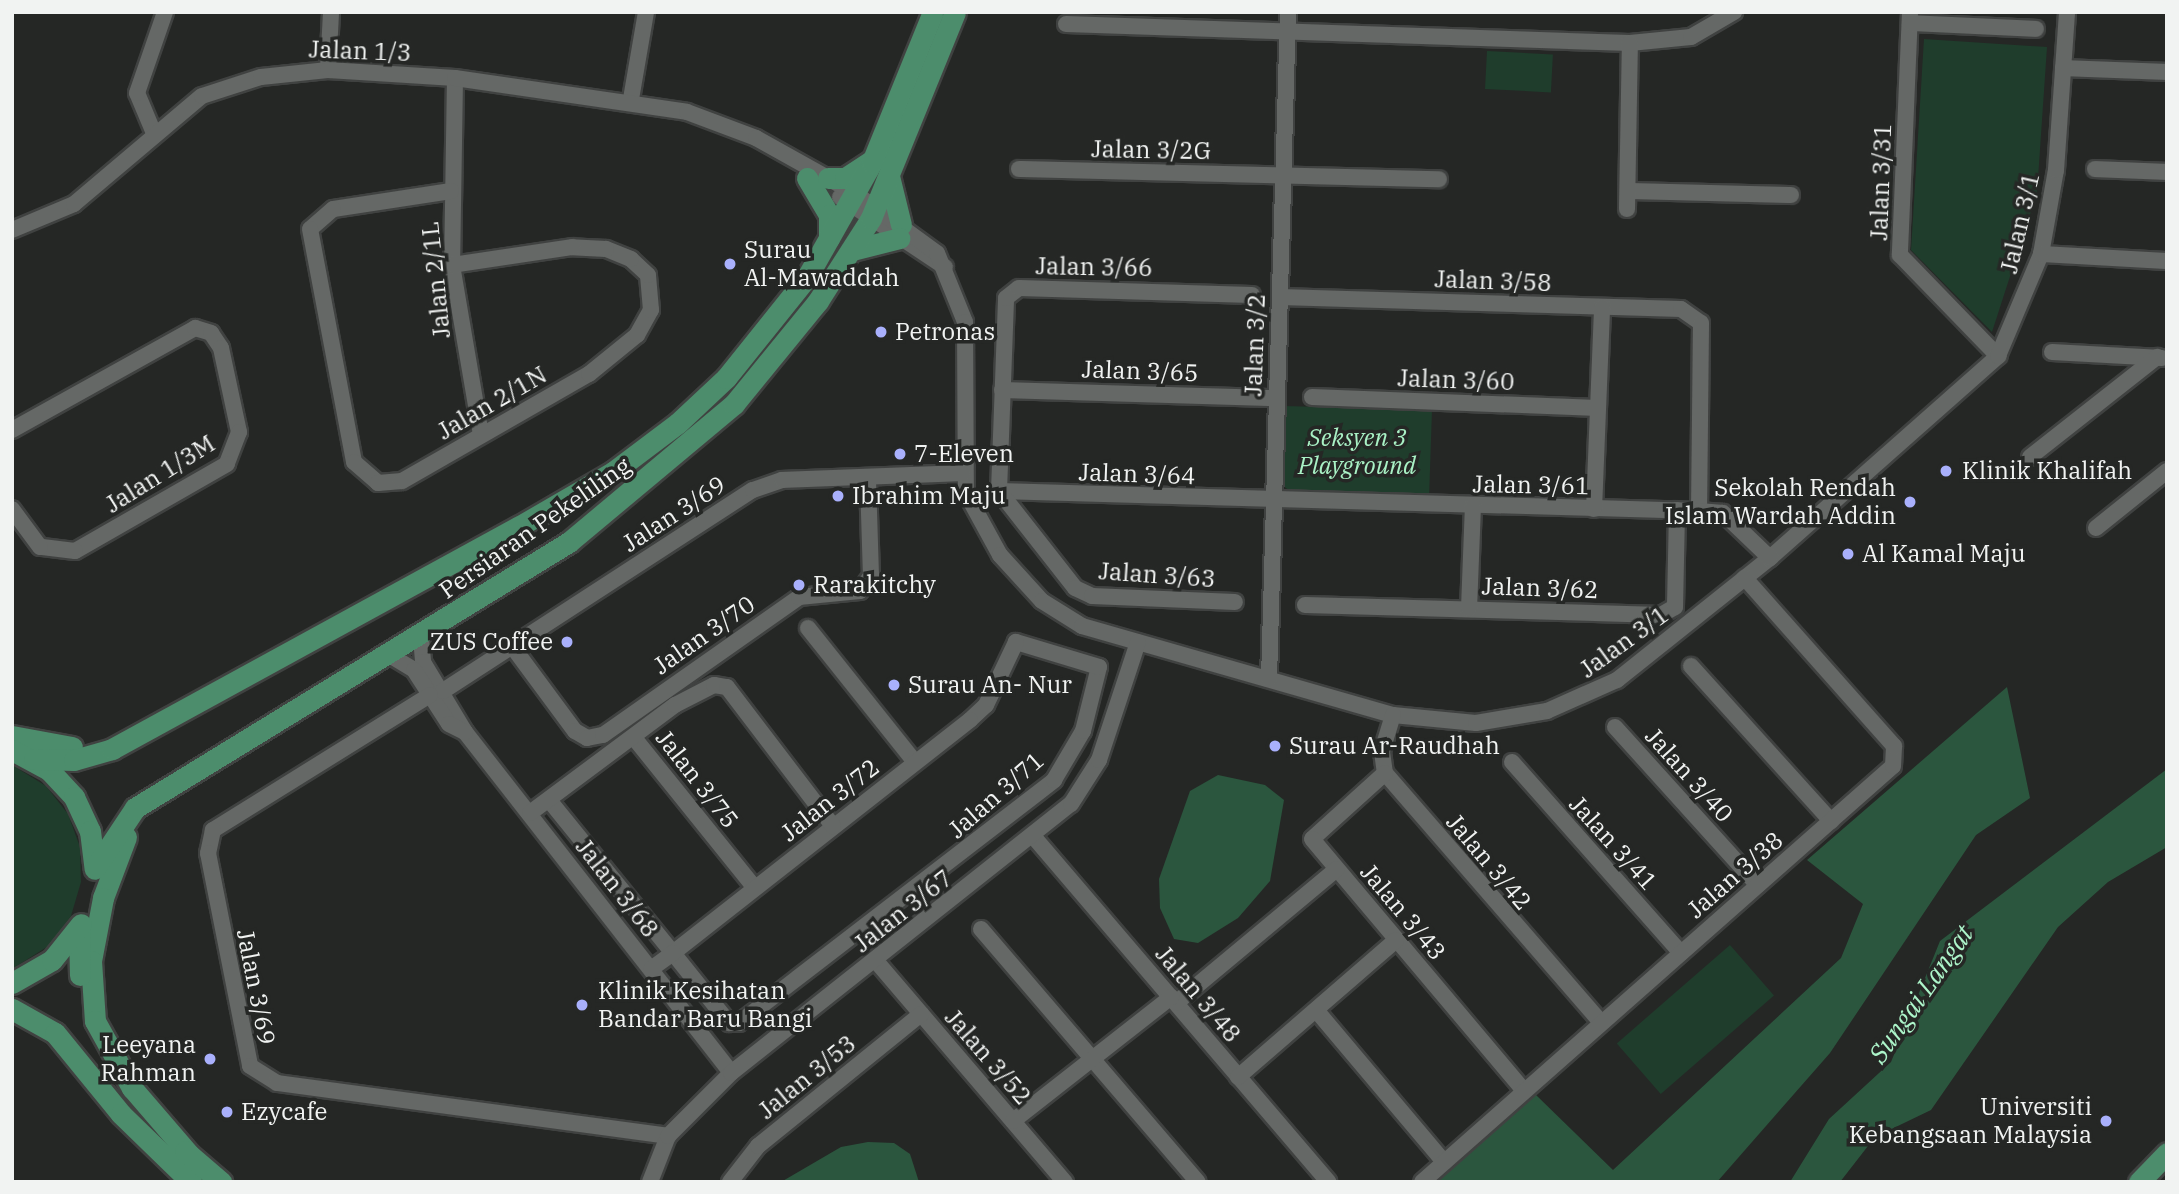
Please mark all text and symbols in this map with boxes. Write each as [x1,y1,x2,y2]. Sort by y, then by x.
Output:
street label: Jalan 1/3 [308,35,412,67]
street label: Jalan 3/31 [1865,123,1897,241]
street label: Jalan 3/2G [1091,135,1211,165]
street label: Jalan 3/1 [1994,170,2046,276]
street label: Jalan 2/1L [416,220,456,340]
place label: Surau Al-Mawaddah [744,236,900,292]
street label: Jalan 3/66 [1035,252,1153,282]
marker: Surau Al-Mawaddah [722,256,738,272]
street label: Jalan 3/58 [1434,265,1552,297]
street label: Jalan 3/2 [1239,293,1271,397]
place label: Petronas [895,318,995,346]
marker: Petronas [873,324,889,340]
street label: Jalan 3/65 [1081,355,1199,387]
street label: Jalan 2/1N [432,360,552,446]
street label: Jalan 3/60 [1397,364,1515,396]
park label: Seksyen 3 Playground [1298,424,1416,480]
street label: Jalan 1/3M [100,429,220,519]
place label: 7-Eleven [914,440,1014,468]
marker: 7-Eleven [892,446,908,462]
street label: Persiaran Pekeliling [434,451,636,605]
place label: Klinik Khalifah [1962,457,2132,485]
street label: Jalan 3/64 [1078,458,1196,490]
marker: Klinik Khalifah [1936,461,1956,481]
street label: Jalan 3/69 [617,470,731,558]
street label: Jalan 3/61 [1472,470,1590,500]
place label: Sekolah Rendah Islam Wardah Addin [1665,474,1896,530]
place label: Ibrahim Maju [852,482,1006,510]
marker: Ibrahim Maju [830,488,846,504]
marker: Sekolah Rendah Islam Wardah Addin [1902,494,1918,510]
place label: Al Kamal Maju [1862,540,2026,568]
marker: Al Kamal Maju [1840,546,1856,562]
street label: Jalan 3/63 [1098,557,1216,593]
place label: Rarakitchy [813,571,936,599]
street label: Jalan 3/62 [1481,572,1599,604]
marker: Rarakitchy [791,577,807,593]
street label: Jalan 3/70 [648,590,760,680]
street label: Jalan 3/1 [1574,600,1674,684]
place label: ZUS Coffee [430,628,553,656]
marker: ZUS Coffee [559,634,575,650]
place label: Surau An- Nur [908,671,1072,699]
marker: Surau An- Nur [886,677,902,693]
street label: Jalan 3/40 [1639,722,1739,828]
street label: Jalan 3/75 [650,724,744,834]
place label: Surau Ar-Raudhah [1289,732,1500,760]
marker: Surau Ar-Raudhah [1267,738,1283,754]
street label: Jalan 3/71 [942,746,1050,844]
street label: Jalan 3/72 [775,753,885,847]
street label: Jalan 3/41 [1563,790,1663,896]
street label: Jalan 3/42 [1440,808,1538,916]
street label: Jalan 3/38 [1681,826,1789,924]
street label: Jalan 3/68 [570,833,664,943]
street label: Jalan 3/43 [1354,858,1452,966]
street label: Jalan 3/67 [848,864,958,958]
water label: Sungai Langat [1862,919,1980,1069]
street label: Jalan 3/69 [231,927,281,1047]
street label: Jalan 3/48 [1149,940,1247,1048]
place label: Klinik Kesihatan Bandar Baru Bangi [598,977,812,1033]
marker: Klinik Kesihatan Bandar Baru Bangi [572,995,592,1015]
street label: Jalan 3/52 [939,1003,1037,1111]
street label: Jalan 3/53 [752,1029,862,1125]
place label: Leeyana Rahman [100,1031,196,1087]
marker: Leeyana Rahman [202,1051,218,1067]
place label: Universiti Kebangsaan Malaysia [1849,1093,2092,1149]
place label: Ezycafe [241,1098,327,1126]
marker: Ezycafe [219,1104,235,1120]
marker: Universiti Kebangsaan Malaysia [2098,1113,2114,1129]

